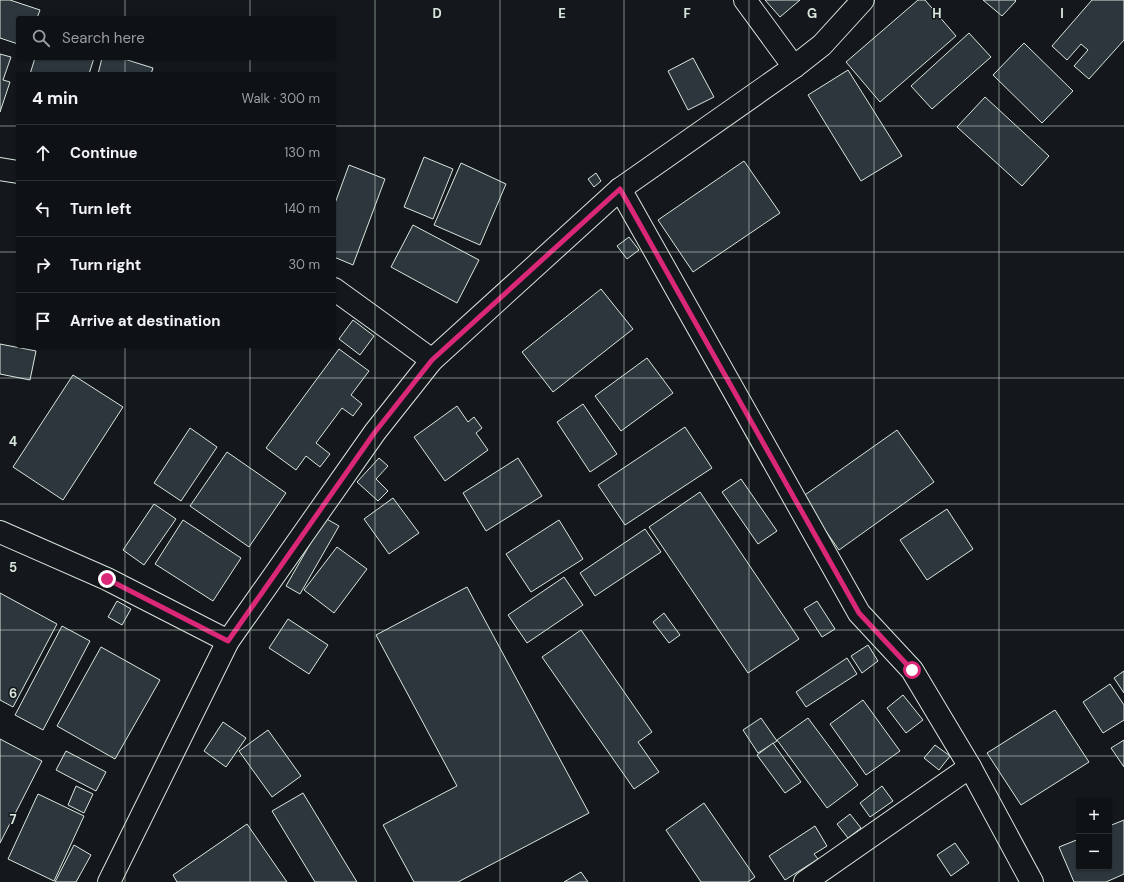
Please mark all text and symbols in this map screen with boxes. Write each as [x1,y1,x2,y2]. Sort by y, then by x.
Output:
text: D [432,5,442,22]
text: E [558,5,566,22]
text: F [683,5,691,22]
text: G [807,5,817,22]
text: H [932,5,942,22]
text: I [1060,5,1064,22]
search box [16,16,336,60]
icon: search [30,27,52,49]
text: Search here [62,28,145,48]
text: 4 min [32,87,78,109]
text: Walk · 300 m [242,90,320,107]
icon: ahead [32,142,54,164]
text: Continue [70,143,138,163]
text: 130 m [284,144,320,161]
icon: left [32,198,54,220]
text: Turn left [70,199,131,219]
text: 140 m [284,200,320,217]
icon: right [32,254,54,276]
text: Turn right [70,255,141,275]
text: 30 m [288,256,320,273]
icon: arrive [32,310,54,332]
text: Arrive at destination [70,311,221,331]
text: 4 [9,433,17,450]
text: 5 [9,559,17,576]
route end [98,570,116,588]
route start [903,661,921,679]
text: 6 [9,685,17,702]
map controls [1076,798,1112,870]
button: + [1076,798,1112,834]
text: 7 [10,811,17,828]
button: − [1076,834,1112,870]

